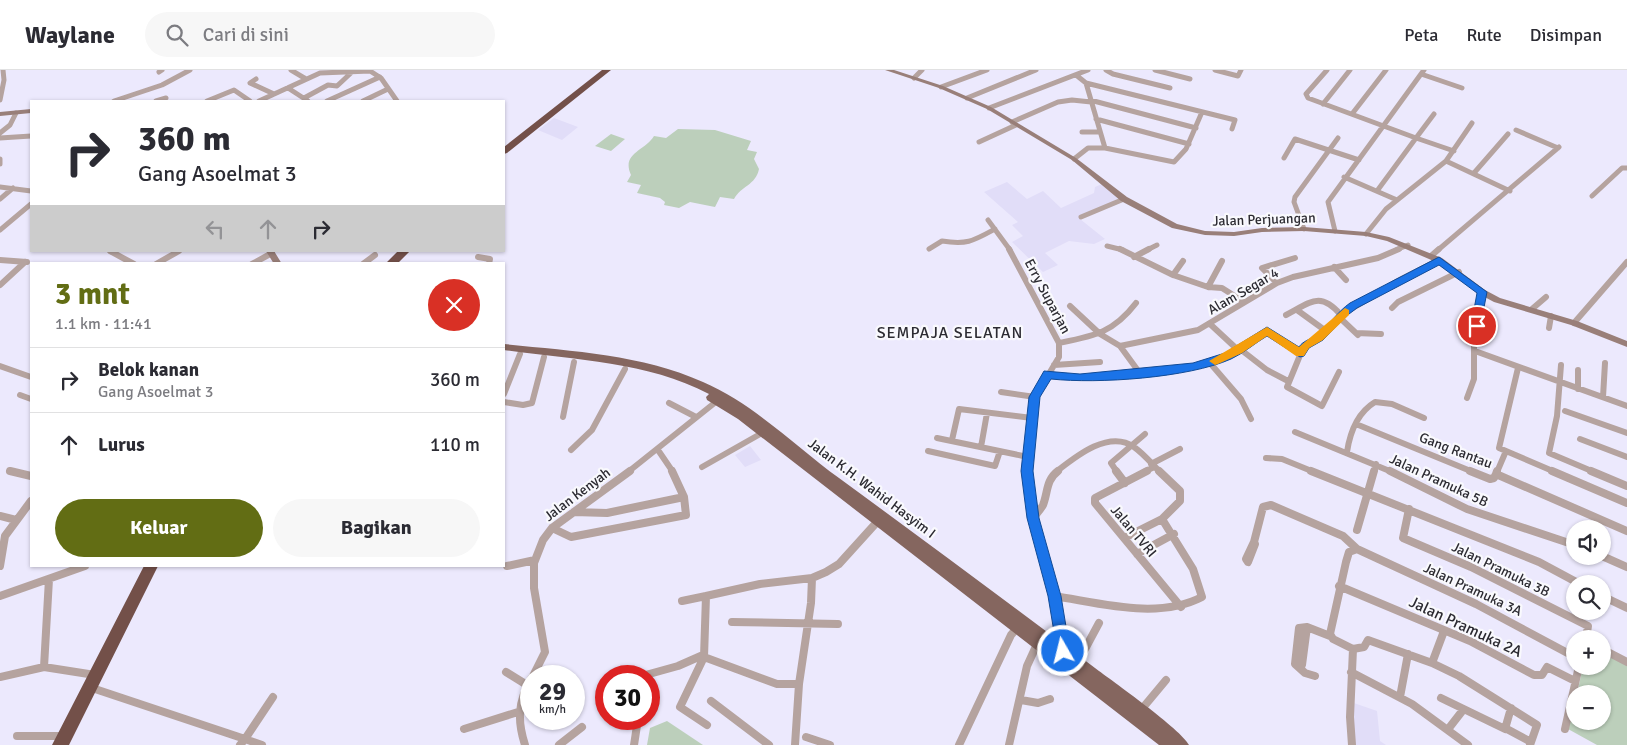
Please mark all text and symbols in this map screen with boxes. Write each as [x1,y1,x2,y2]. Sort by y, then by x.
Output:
search box [145,12,495,57]
text: Waylane [25,20,115,50]
icon: search [163,21,191,49]
text: Cari di sini [203,23,289,47]
text: Peta [1404,24,1438,46]
text: Rute [1466,24,1502,46]
text: Disimpan [1530,24,1602,46]
text: 360 m [138,117,231,160]
icon: right [55,120,120,185]
text: Gang Asoelmat 3 [138,160,297,187]
street label: Jalan Perjuangan [1212,209,1316,230]
icon: left [201,215,229,243]
icon: ahead [254,215,282,243]
icon: right [307,215,335,243]
street label: Erry Suparjan [1021,256,1074,337]
street label: Alam Segar 4 [1205,264,1282,319]
text: 3 mnt [55,276,130,313]
button: close [428,279,480,331]
pin [1456,305,1498,347]
icon: arrive [1463,312,1491,340]
text: 1.1 km · 11:41 [55,314,152,334]
district label: SEMPAJA SELATAN [877,323,1023,343]
text: Belok kanan [98,358,199,382]
icon: right [55,366,83,394]
text: 360 m [430,368,480,392]
text: Gang Asoelmat 3 [98,382,213,402]
street label: Gang Rantau [1417,429,1495,472]
icon: ahead [55,431,83,459]
text: Lurus [98,433,145,457]
text: 110 m [430,433,480,457]
street label: Jalan K.H. Wahid Hasyim I [805,435,939,542]
street label: Jalan Pramuka 5B [1387,450,1491,511]
street label: Jalan Kenyah [541,464,614,525]
button: Keluar [55,499,263,557]
button: Bagikan [273,499,480,557]
street label: Jalan TVRI [1107,502,1160,561]
map controls [1566,520,1611,730]
button: sound [1566,520,1611,565]
street label: Jalan Pramuka 3B [1449,538,1553,601]
street label: Jalan Pramuka 3A [1421,559,1525,620]
button: search [1566,575,1611,620]
street label: Jalan Pramuka 2A [1406,592,1525,662]
position arrow [1036,624,1088,676]
button: + [1566,630,1611,675]
speed limit sign: 30 [595,665,660,730]
text: 29 [539,676,566,707]
button: − [1566,685,1611,730]
text: km/h [539,702,566,717]

